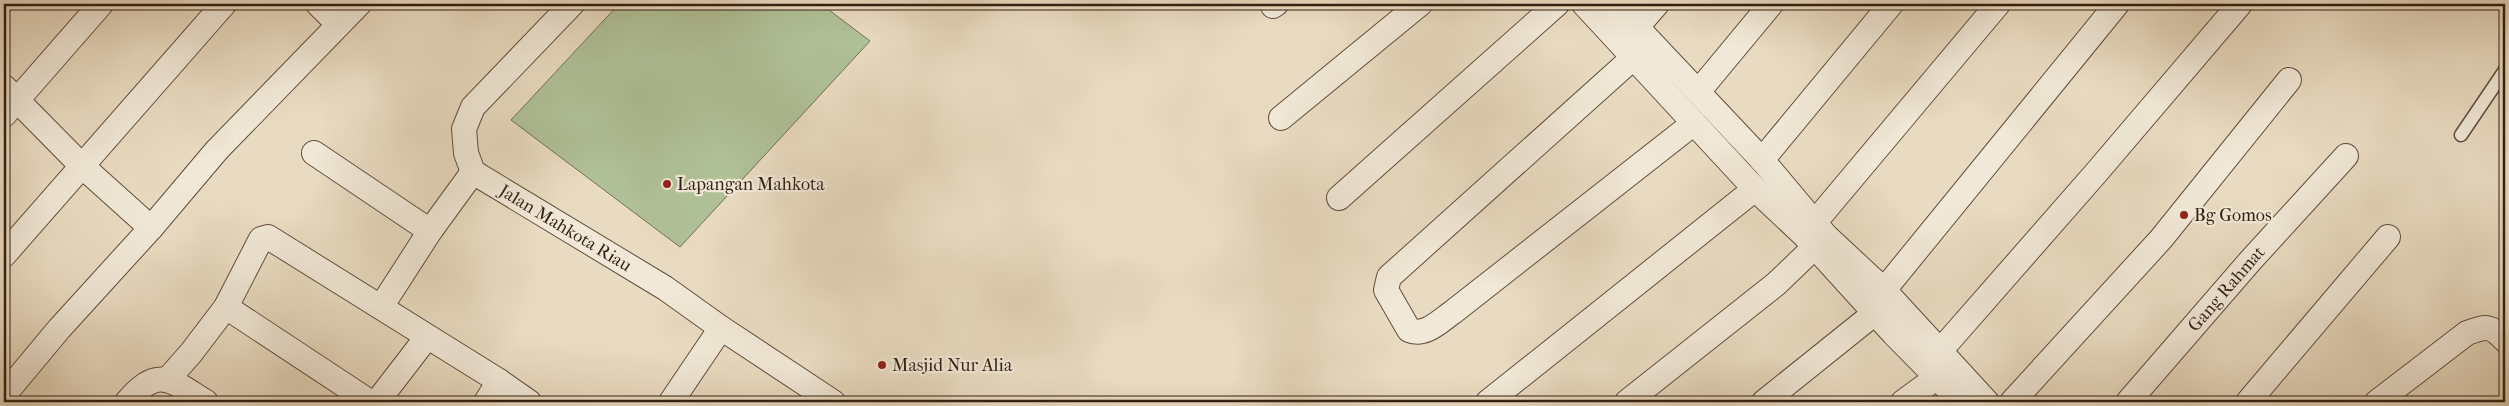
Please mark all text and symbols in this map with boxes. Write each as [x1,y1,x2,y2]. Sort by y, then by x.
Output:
place label: Lapangan Mahkota [677,174,825,195]
marker: Lapangan Mahkota [661,178,673,190]
street label: Jalan Mahkota Riau [494,179,635,276]
place label: Bg Gomos [2194,205,2272,226]
marker: Bg Gomos [2178,209,2190,221]
street label: Gang Rahmat [2184,241,2270,336]
place label: Masjid Nur Alia [892,355,1013,376]
marker: Masjid Nur Alia [876,359,888,371]

